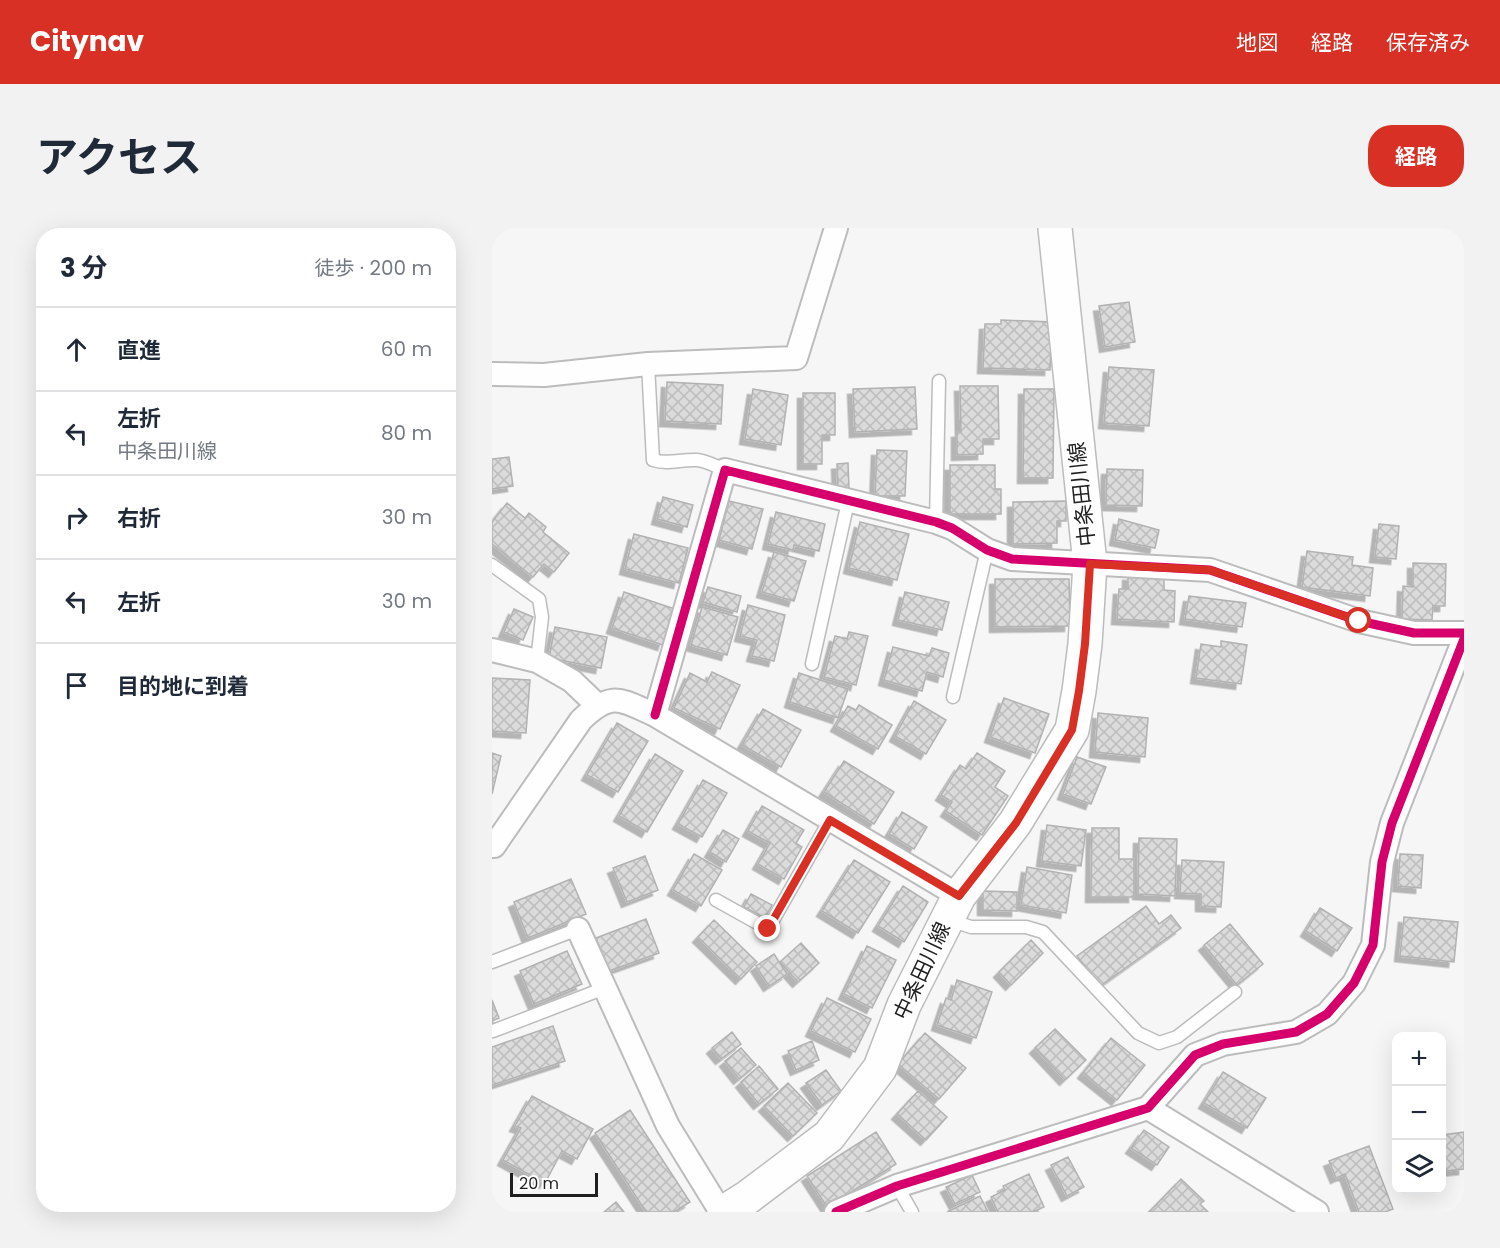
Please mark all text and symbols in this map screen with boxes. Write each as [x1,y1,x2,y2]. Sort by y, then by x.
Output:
text: Citynav [30,22,144,61]
text: 地図 [1236,28,1278,57]
text: 経路 [1311,28,1353,57]
text: 保存済み [1386,28,1470,57]
button: 経路 [1368,125,1464,187]
text: アクセス [36,128,202,187]
text: 3 分 [60,250,107,286]
text: 徒歩 · 200 m [315,254,432,282]
icon: ahead [60,333,93,366]
text: 直進 [117,335,161,366]
text: 60 m [381,335,432,363]
text: 左折 [117,403,161,434]
icon: left [60,417,93,450]
text: 80 m [381,419,432,447]
text: 中条田川線 [117,437,217,465]
street label: 中条田川線 [1062,440,1101,548]
icon: right [60,501,93,534]
text: 右折 [117,503,161,534]
text: 30 m [382,503,432,531]
icon: left [60,585,93,618]
text: 左折 [117,587,161,618]
text: 30 m [382,587,432,615]
route start [1345,607,1371,633]
icon: arrive [60,669,93,702]
text: 目的地に到着 [117,671,249,702]
route end [754,915,780,941]
street label: 中条田川線 [886,917,957,1024]
map controls [1392,1032,1446,1194]
button: + [1392,1032,1446,1086]
button: − [1392,1086,1446,1140]
button: layers [1392,1140,1446,1194]
scale bar [510,1170,598,1198]
text: 20 m [519,1172,559,1195]

